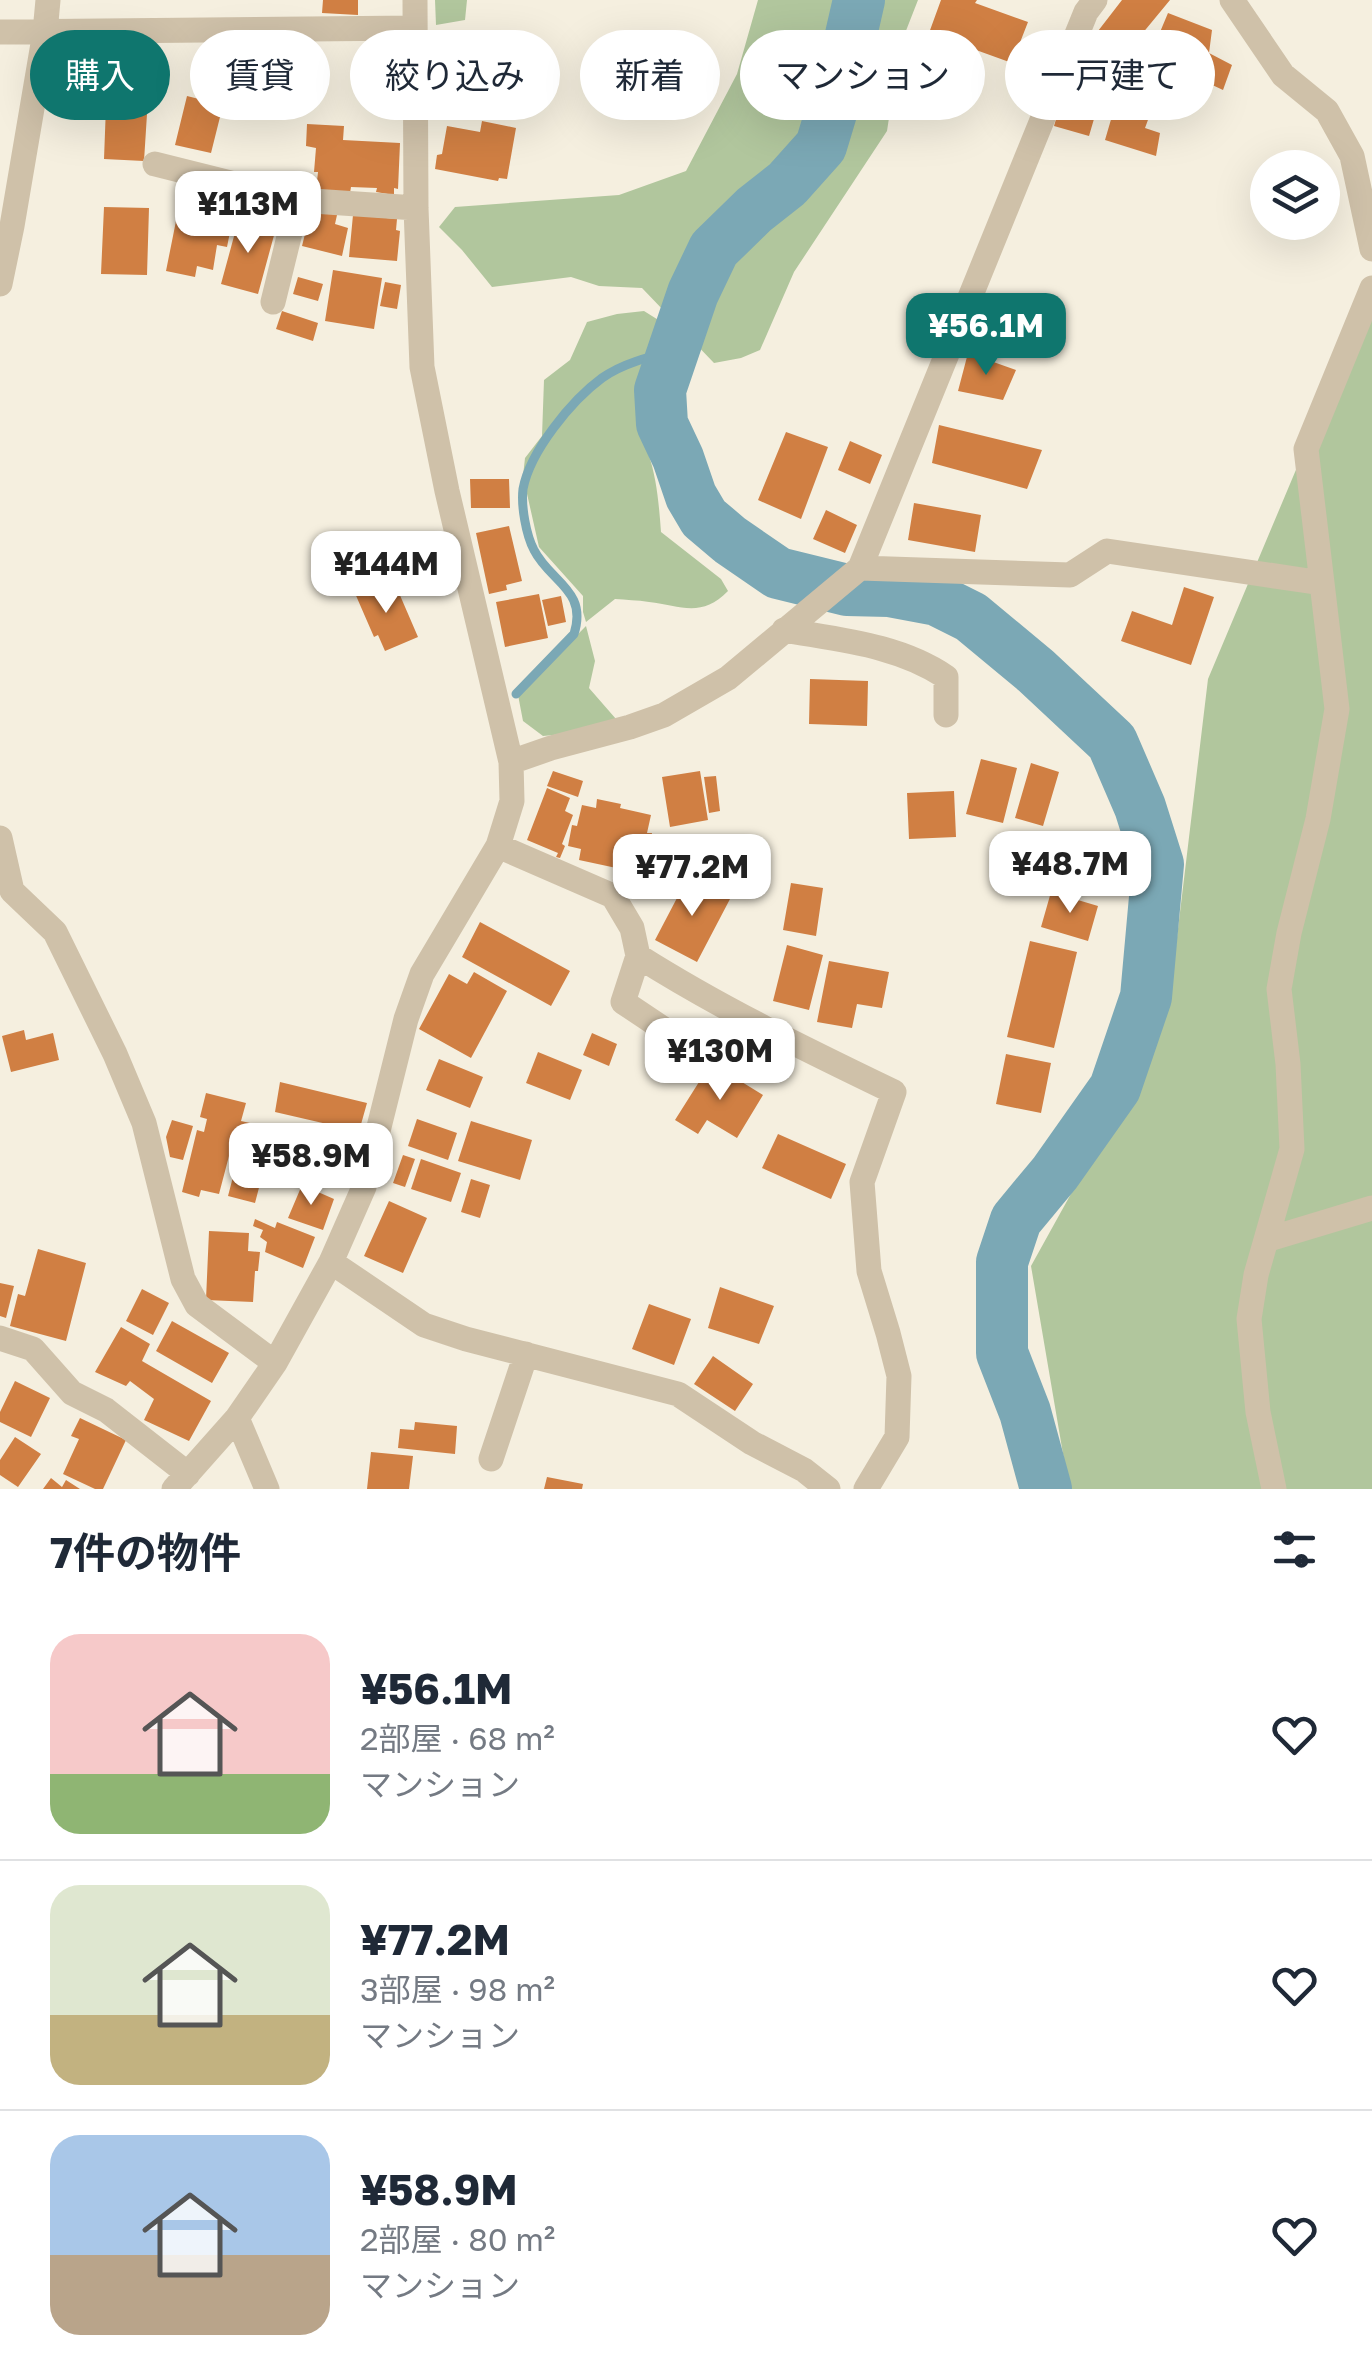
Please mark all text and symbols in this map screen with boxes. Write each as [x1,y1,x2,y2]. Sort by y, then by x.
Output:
chip: 購入 [30,30,170,120]
chip: 賃貸 [190,30,330,120]
chip: 絞り込み [350,30,560,120]
chip: 新着 [580,30,720,120]
chip: マンション [740,30,985,120]
chip: 一戸建て [1005,30,1215,120]
map controls [1250,150,1340,240]
button: layers [1250,150,1340,240]
pin: ¥113M [178,171,318,256]
text: ¥113M [197,184,299,222]
pin: ¥56.1M [905,293,1067,378]
text: ¥56.1M [928,306,1044,344]
pin: ¥144M [316,531,456,616]
text: ¥144M [333,544,439,582]
pin: ¥48.7M [989,831,1151,916]
pin: ¥77.2M [611,834,773,919]
text: ¥48.7M [1011,844,1129,882]
text: ¥77.2M [635,847,749,885]
pin: ¥130M [650,1018,790,1103]
text: ¥130M [667,1031,773,1069]
pin: ¥58.9M [230,1123,392,1208]
text: ¥58.9M [251,1136,371,1174]
icon: filters [1267,1522,1322,1577]
text: 7件の物件 [50,1527,241,1577]
text: ¥56.1M [360,1663,512,1713]
icon: home [130,1674,250,1794]
icon: heart [1267,1707,1322,1762]
text: 2部屋 · 68 m² [360,1719,555,1757]
text: マンション [360,1765,520,1803]
text: ¥77.2M [360,1914,510,1964]
icon: home [130,1925,250,2045]
icon: heart [1267,1958,1322,2013]
text: 3部屋 · 98 m² [360,1970,555,2008]
text: マンション [360,2016,520,2054]
text: ¥58.9M [360,2164,518,2214]
icon: home [130,2175,250,2295]
icon: heart [1267,2208,1322,2263]
text: 2部屋 · 80 m² [360,2220,555,2258]
text: マンション [360,2266,520,2304]

